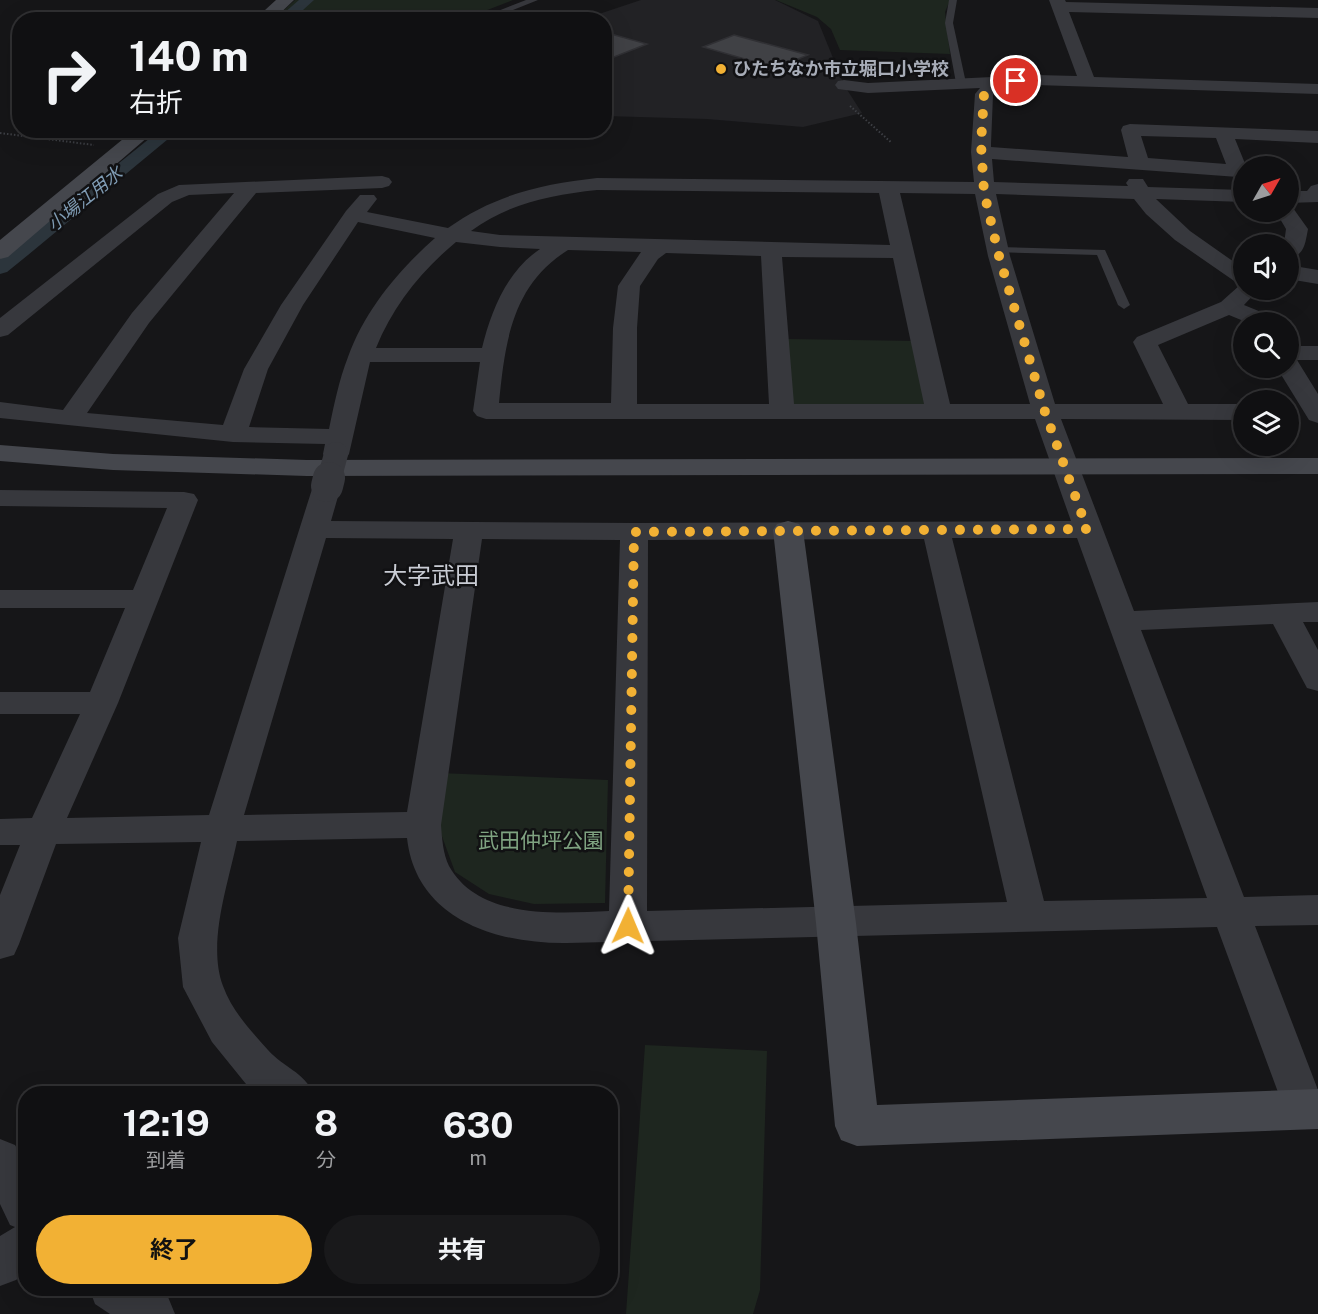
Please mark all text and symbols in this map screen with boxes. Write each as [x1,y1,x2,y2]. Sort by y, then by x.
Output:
text: 140 m [129,31,249,80]
icon: right [30,36,108,114]
pin [990,55,1041,106]
place label: ひたちなか市立堀口小学校 [733,58,949,79]
marker: ひたちなか市立堀口小学校 [714,62,728,76]
icon: arrive [999,64,1032,97]
text: 右折 [129,86,183,118]
north arrow [1233,156,1299,222]
map controls [1233,156,1299,456]
water label: 小場江用水 [43,161,128,235]
button: sound [1233,234,1299,300]
button: search [1233,312,1299,378]
button: layers [1233,390,1299,456]
district label: 大字武田 [383,561,479,589]
park label: 武田仲坪公園 [478,828,604,853]
position arrow [596,894,660,958]
text: 12:19 [123,1102,210,1144]
text: 8 [314,1102,338,1144]
text: 630 [443,1104,513,1146]
text: m [469,1146,487,1170]
text: 到着 [146,1148,186,1172]
text: 分 [316,1148,336,1172]
button: 終了 [36,1215,312,1284]
button: 共有 [324,1215,600,1284]

